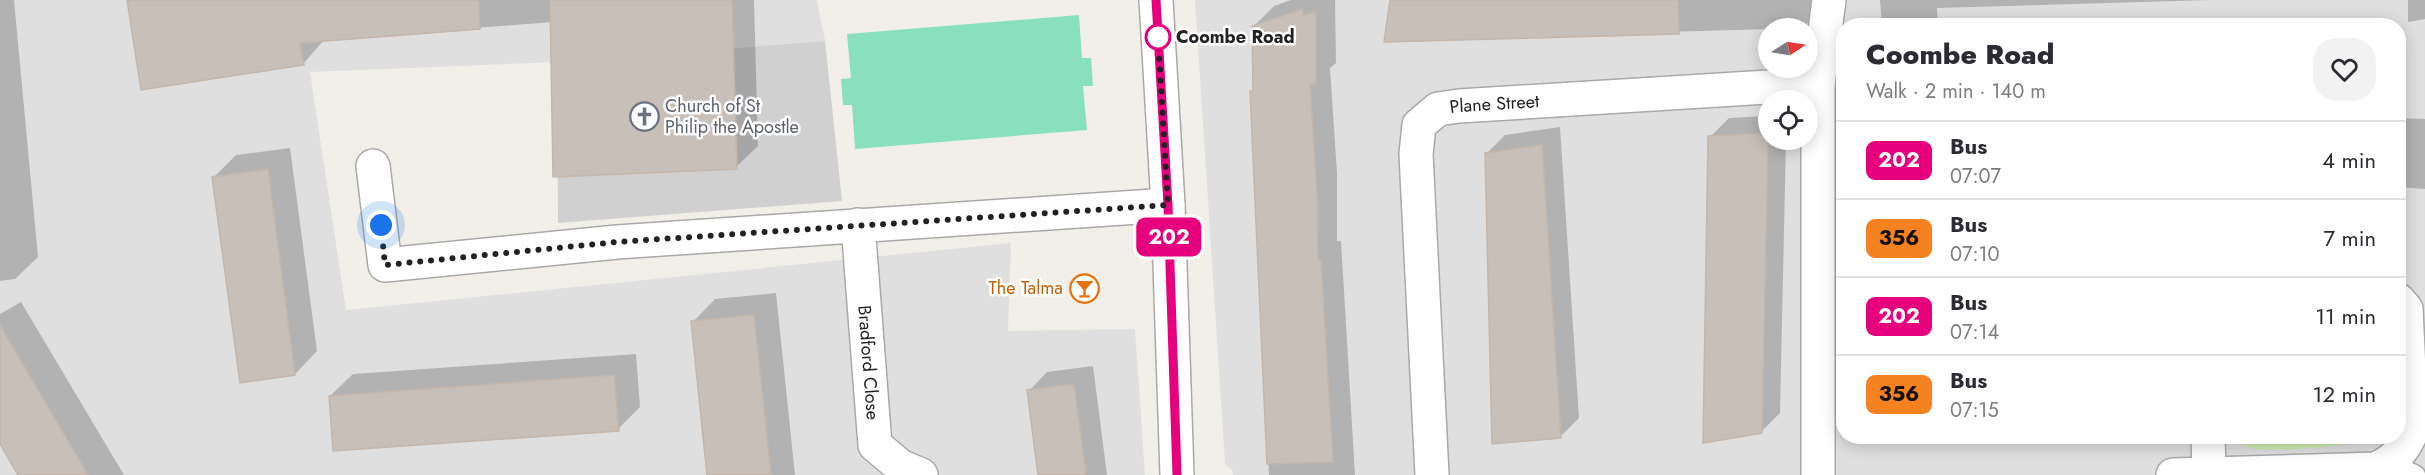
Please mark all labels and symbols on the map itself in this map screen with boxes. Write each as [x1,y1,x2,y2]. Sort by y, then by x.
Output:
north arrow [1758,18,1818,78]
marker: Coombe Road [1145,24,1171,50]
place label: Coombe Road [1176,24,1295,50]
street label: Plane Street [1448,88,1541,120]
place label: Church of St Philip the Apostle [665,93,799,140]
church icon: Church of St Philip the Apostle [628,100,660,132]
your location [366,210,396,240]
line badge: 202 [1134,218,1204,256]
bar icon: The Talma [1068,272,1100,304]
place label: The Talma [988,275,1063,301]
street label: Bradford Close [851,304,886,421]

